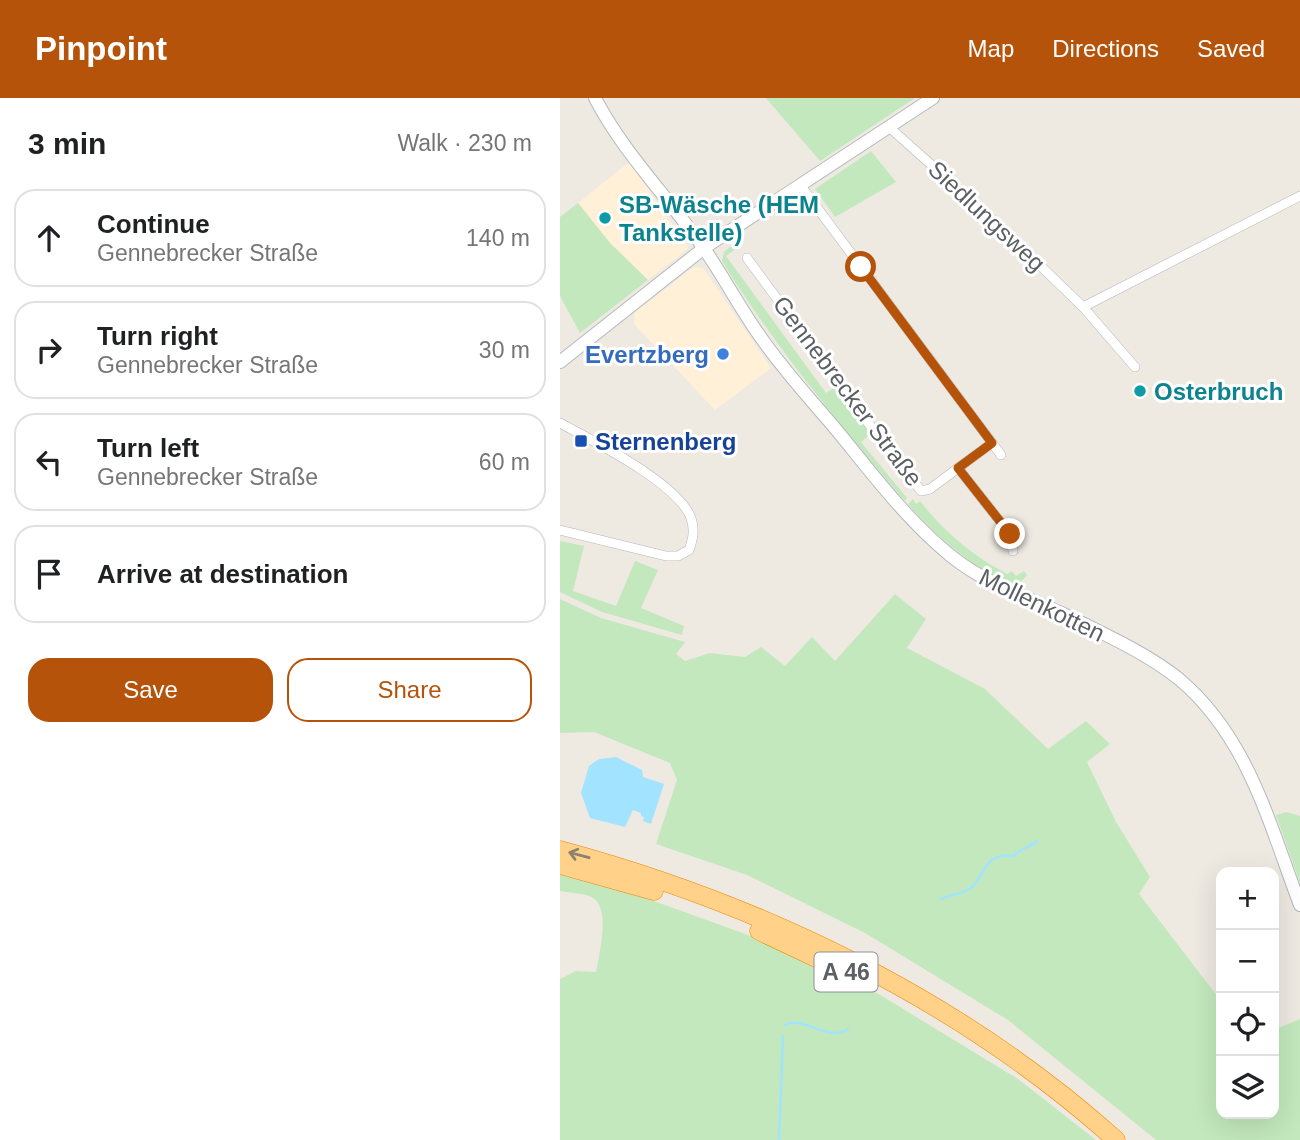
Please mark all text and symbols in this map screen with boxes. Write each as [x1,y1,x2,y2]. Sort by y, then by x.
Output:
text: Pinpoint [35,30,167,67]
text: Map [968,35,1014,62]
text: Directions [1052,35,1159,62]
text: Saved [1197,35,1265,62]
text: 3 min [28,127,106,160]
text: Walk · 230 m [397,130,532,156]
street label: Siedlungsweg [923,155,1051,277]
place label: SB-Wäsche (HEM Tankstelle) [619,191,819,246]
text: Continue [97,209,210,239]
marker: SB-Wäsche (HEM Tankstelle) [597,210,613,226]
icon: ahead [30,219,68,257]
text: 140 m [466,225,530,251]
text: Gennebrecker Straße [97,240,318,266]
route start [845,251,876,282]
street label: Gennebrecker Straße [768,291,928,491]
text: Turn right [97,321,218,351]
icon: right [30,331,68,369]
text: 30 m [479,337,530,363]
place label: Evertzberg [585,341,709,368]
marker: Evertzberg [715,346,731,362]
text: Gennebrecker Straße [97,352,318,378]
place label: Osterbruch [1154,378,1283,405]
marker: Osterbruch [1132,383,1148,399]
place label: Sternenberg [595,428,736,455]
text: Turn left [97,433,199,463]
marker: Sternenberg [573,433,589,449]
icon: left [30,443,68,481]
text: 60 m [479,449,530,475]
text: Gennebrecker Straße [97,464,318,490]
route end [994,518,1025,549]
icon: arrive [30,555,68,593]
text: Arrive at destination [97,559,348,589]
street label: Mollenkotten [975,563,1109,647]
button: Save [28,658,273,722]
button: Share [287,658,532,722]
one-way arrow [569,848,591,861]
map controls [1216,867,1279,1119]
button: + [1216,867,1279,930]
button: − [1216,930,1279,993]
road number: A 46 [814,952,878,992]
button: locate [1216,993,1279,1056]
button: layers [1216,1056,1279,1119]

